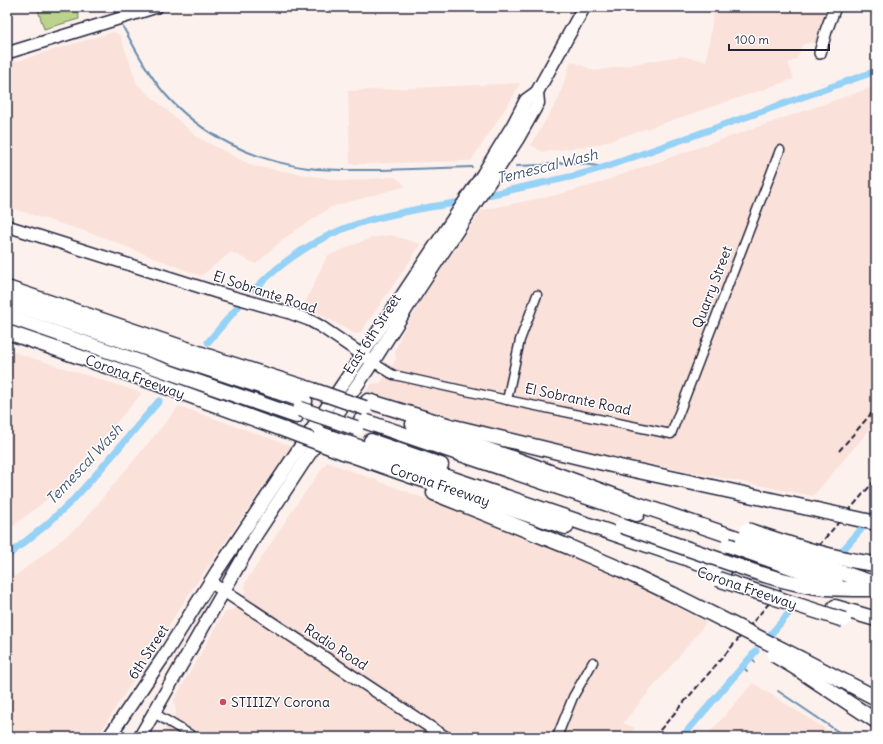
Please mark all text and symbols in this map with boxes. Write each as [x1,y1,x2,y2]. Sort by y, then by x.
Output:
scale bar [729,26,829,52]
text: 100 m [735,32,769,47]
water label: Temescal Wash [495,144,600,188]
street label: Quarry Street [688,243,736,331]
street label: El Sobrante Road [211,267,319,317]
street label: East 6th Street [339,290,405,377]
street label: Corona Freeway [83,351,187,403]
street label: El Sobrante Road [523,379,633,419]
water label: Temescal Wash [42,420,126,508]
street label: Corona Freeway [388,459,492,511]
street label: Corona Freeway [695,562,799,614]
street label: Radio Road [301,620,371,674]
street label: 6th Street [124,621,172,683]
place label: STIIIZY Corona [231,693,330,711]
marker: STIIIZY Corona [218,697,228,707]

